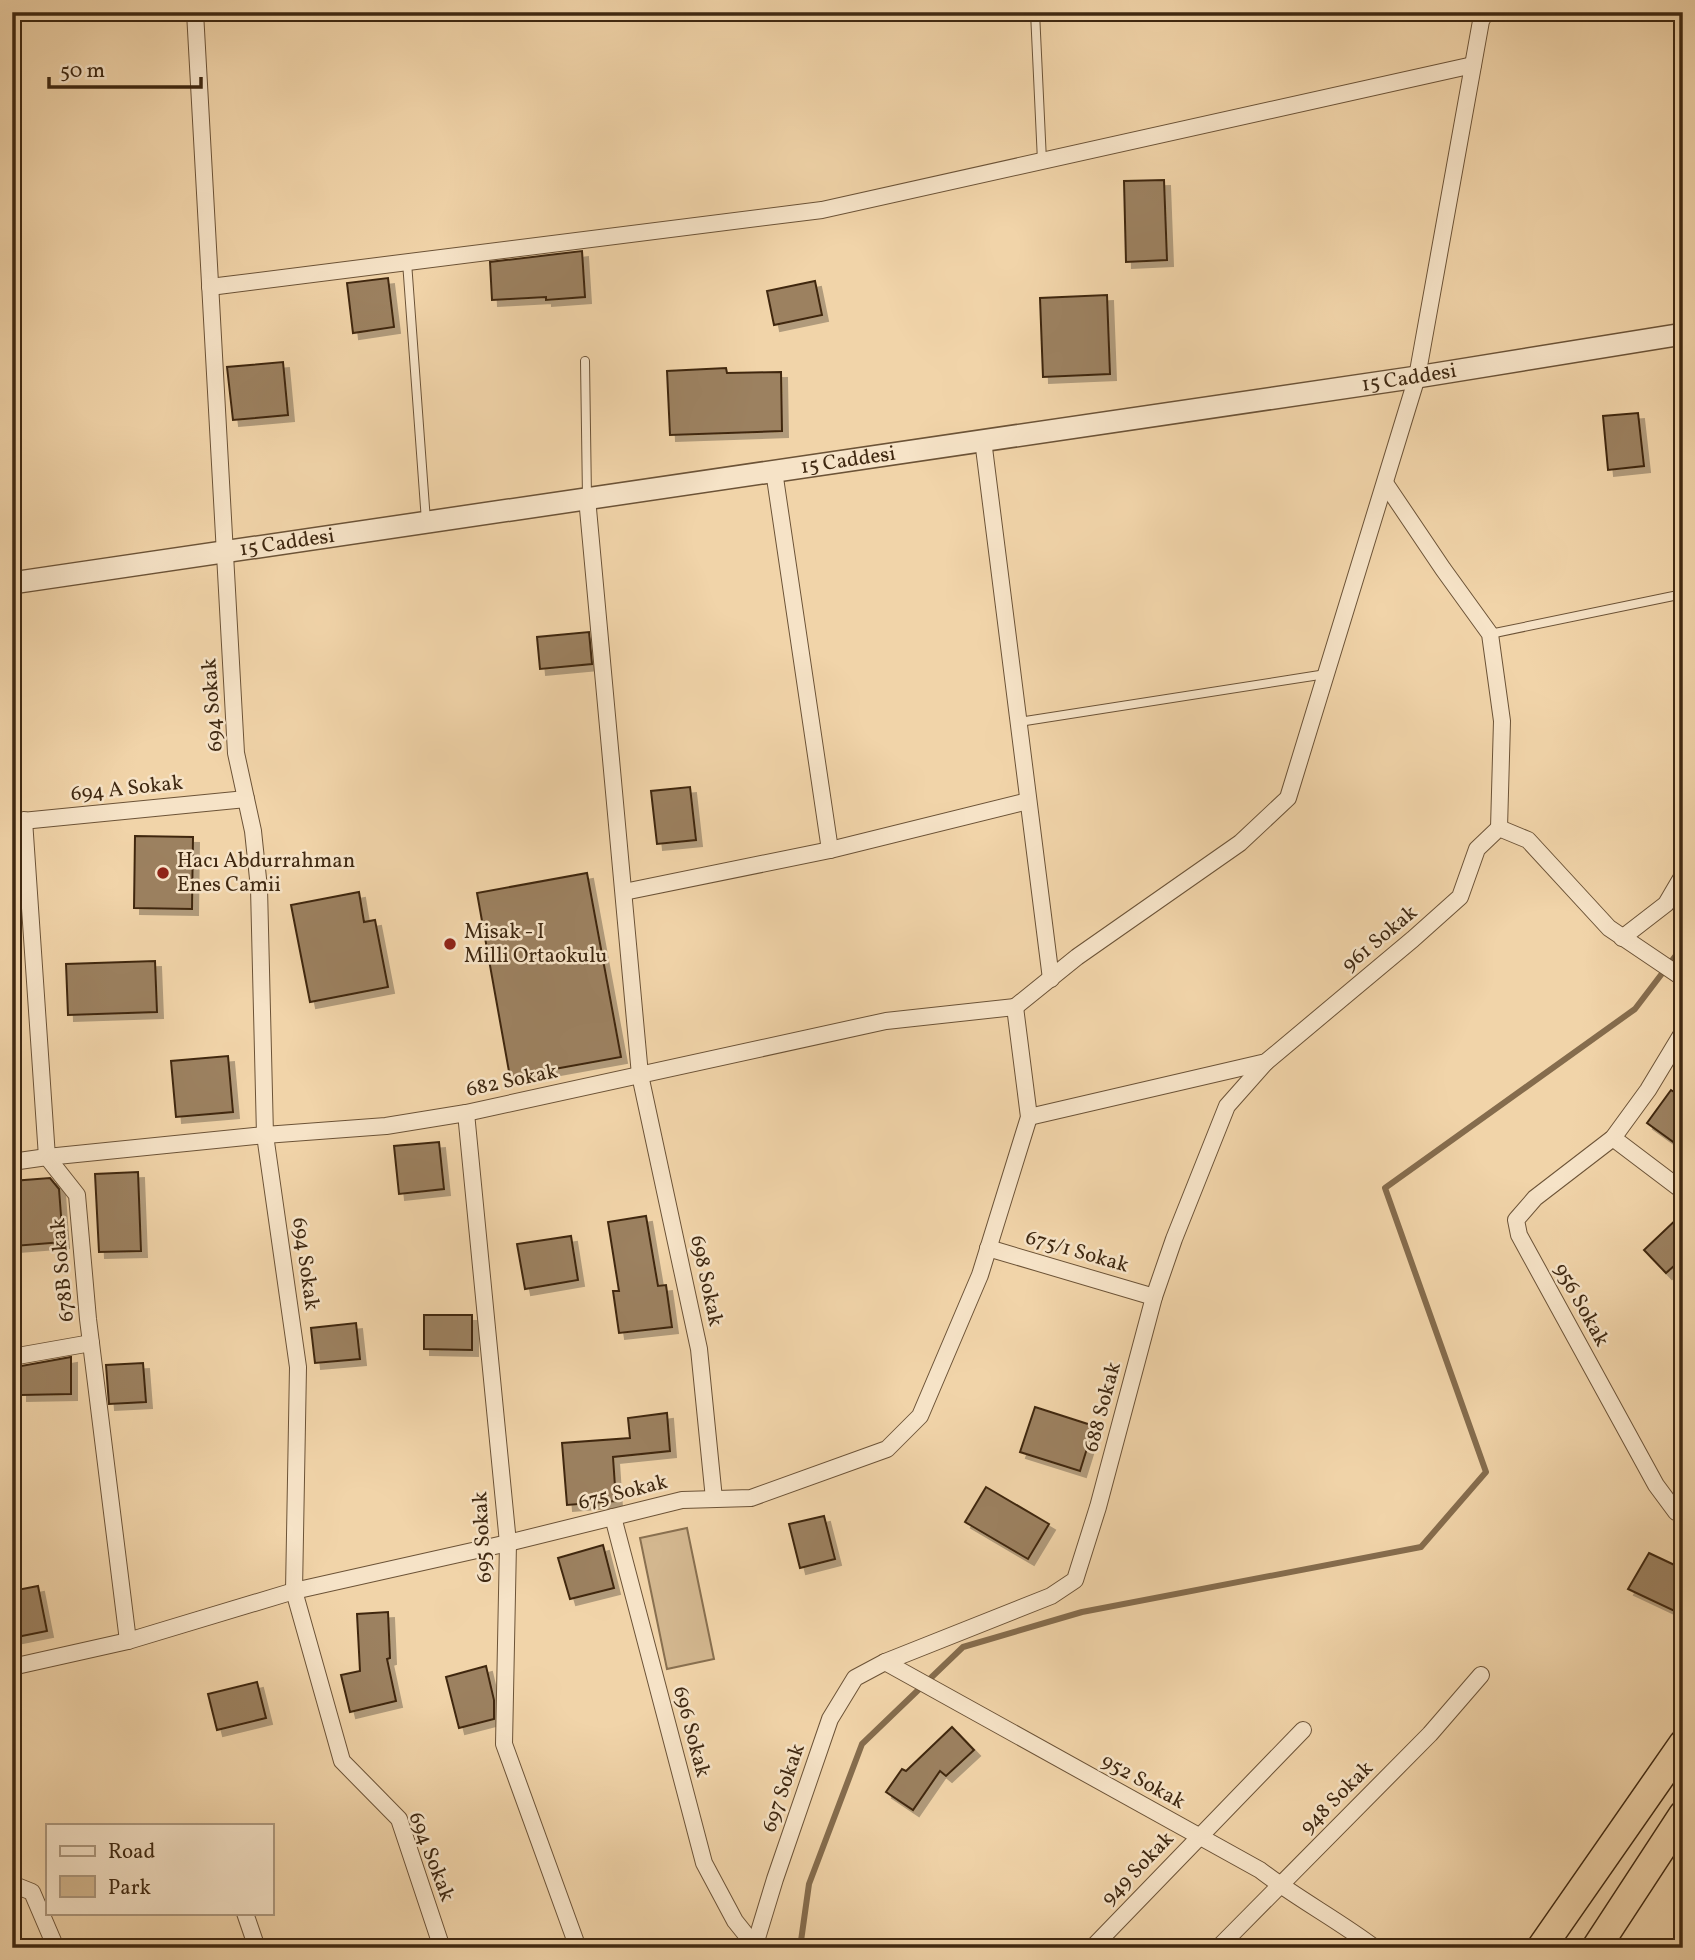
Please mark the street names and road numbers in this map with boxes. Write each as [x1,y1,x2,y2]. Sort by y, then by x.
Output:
street label: 15 Caddesi [1360,356,1459,399]
street label: 15 Caddesi [799,439,897,482]
street label: 15 Caddesi [238,521,336,564]
street label: 694 Sokak [195,657,231,753]
street label: 694 A Sokak [69,769,185,809]
street label: 961 Sokak [1336,898,1424,979]
street label: 682 Sokak [464,1057,561,1105]
street label: 678B Sokak [44,1216,82,1323]
street label: 694 Sokak [284,1216,326,1313]
street label: 675/1 Sokak [1022,1223,1133,1281]
street label: 698 Sokak [682,1233,730,1330]
street label: 956 Sokak [1546,1258,1616,1353]
street label: 688 Sokak [1077,1358,1129,1455]
street label: 675 Sokak [575,1468,671,1518]
street label: 695 Sokak [466,1490,500,1583]
street label: 696 Sokak [665,1683,717,1781]
street label: 697 Sokak [755,1739,813,1836]
street label: 952 Sokak [1096,1747,1191,1817]
street label: 948 Sokak [1294,1754,1381,1841]
street label: 694 Sokak [401,1808,462,1906]
street label: 949 Sokak [1095,1825,1181,1913]

